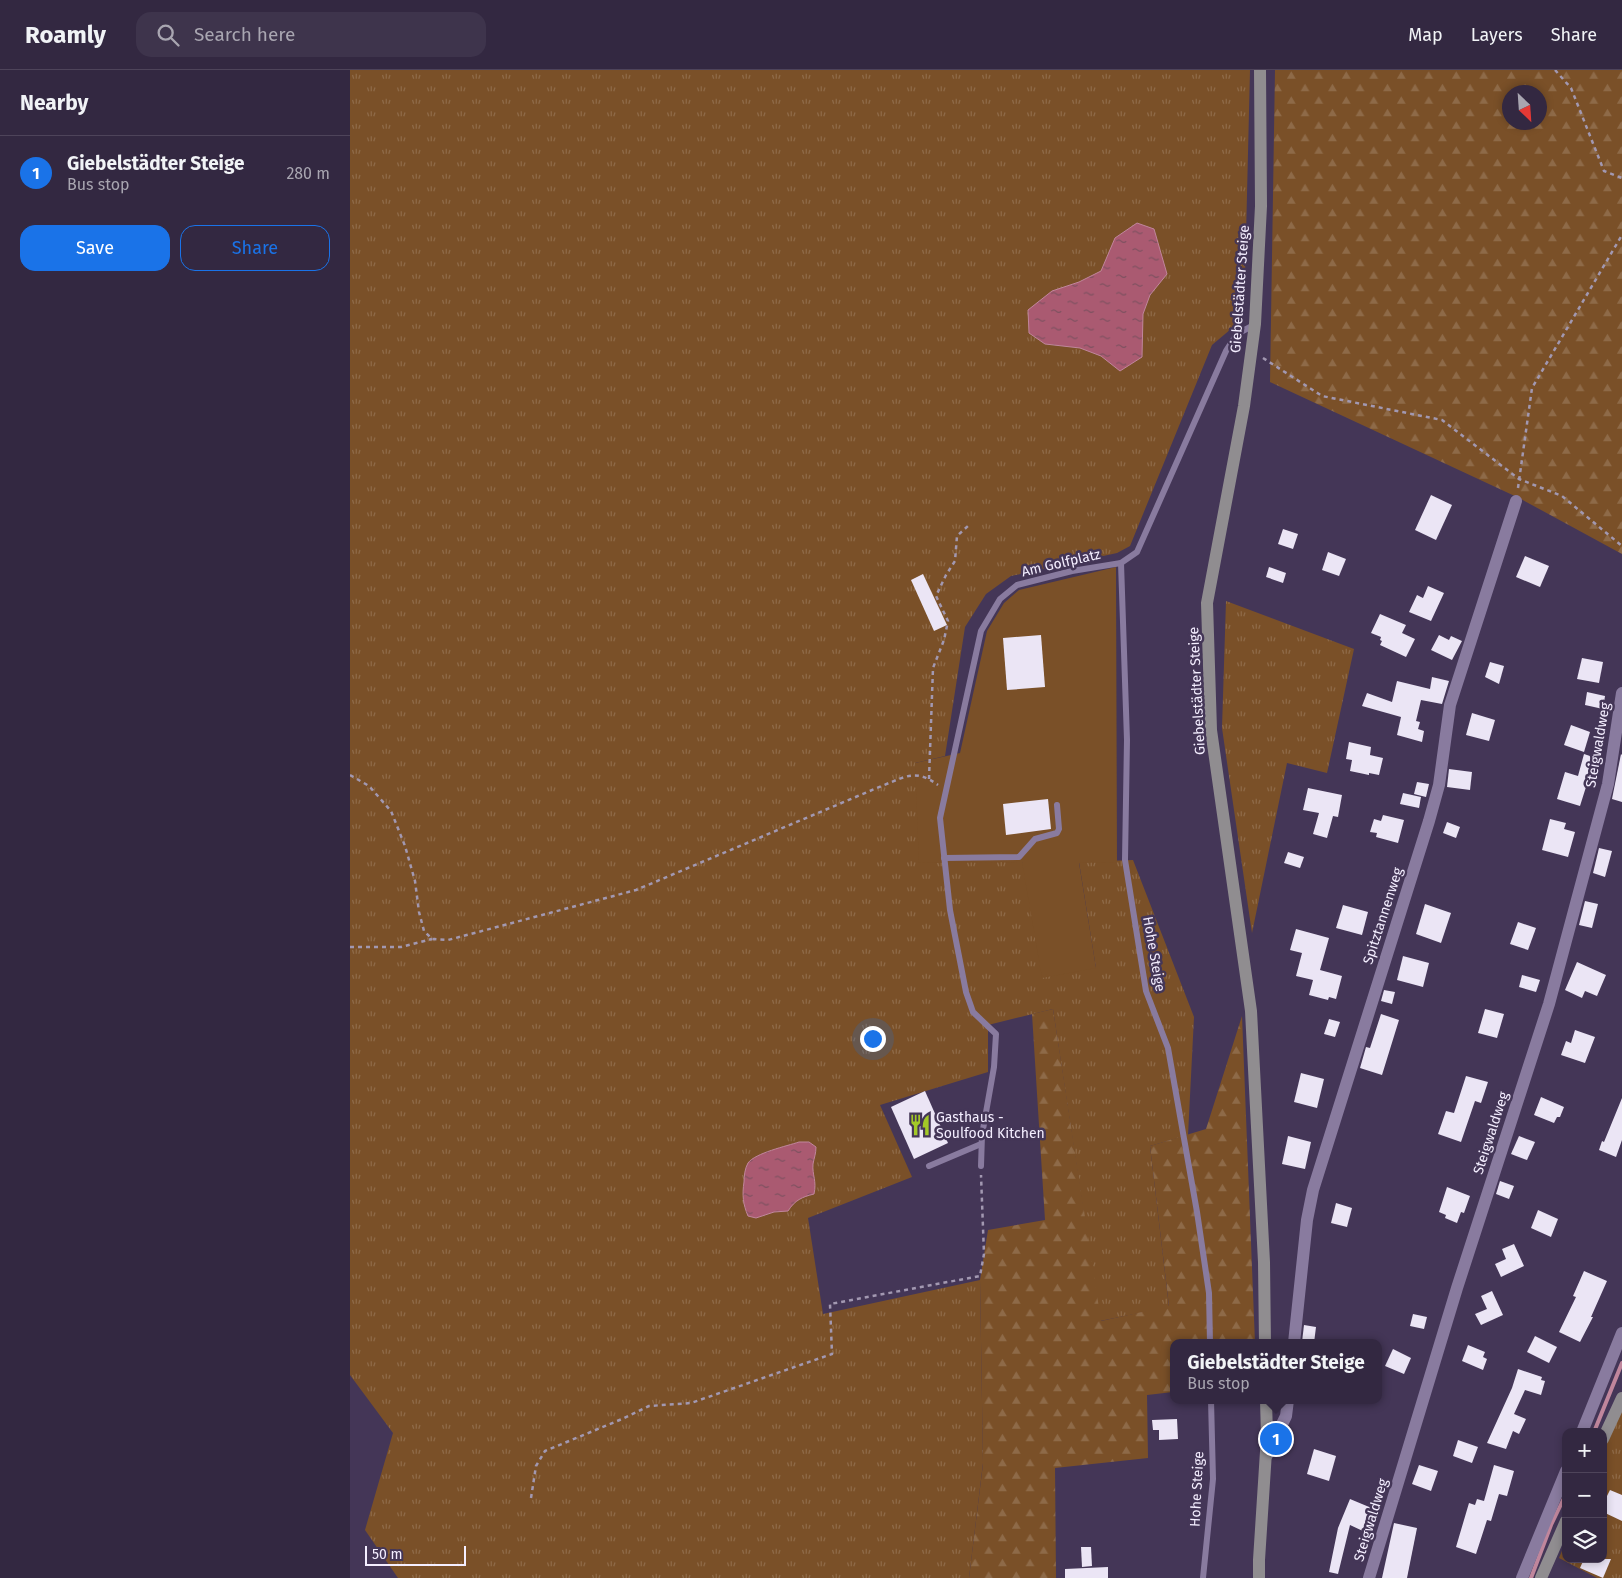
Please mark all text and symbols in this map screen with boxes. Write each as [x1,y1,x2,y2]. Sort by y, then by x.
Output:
search box [136,12,486,57]
text: Roamly [25,21,106,49]
icon: search [154,21,182,49]
text: Search here [194,23,295,46]
text: Map [1408,24,1443,46]
text: Layers [1471,24,1523,46]
text: Share [1551,24,1597,46]
north arrow [1502,85,1547,130]
text: Nearby [20,90,88,116]
text: Giebelstädter Steige [67,152,245,175]
text: 1 [32,164,40,183]
text: 280 m [286,164,330,183]
text: Bus stop [67,175,130,194]
street label: Giebelstädter Steige [1227,224,1253,354]
button: Save [20,225,170,271]
button: Share [180,225,330,271]
street label: Am Golfplatz [1020,546,1102,580]
street label: Giebelstädter Steige [1185,627,1209,755]
street label: Steigwaldweg [1582,700,1614,789]
street label: Spitztannenweg [1359,865,1407,967]
street label: Hohe Steige [1139,915,1169,993]
your location [860,1026,886,1052]
street label: Steigwaldweg [1470,1089,1513,1177]
place label: Gasthaus - Soulfood Kitchen [936,1109,1045,1142]
restaurant icon: Gasthaus - Soulfood Kitchen [907,1112,933,1138]
popup [1170,1339,1382,1404]
text: Giebelstädter Steige [1187,1351,1365,1374]
text: Bus stop [1187,1374,1250,1393]
pin: 1 [1260,1420,1292,1458]
map controls [1562,1428,1607,1563]
button: + [1562,1428,1607,1473]
street label: Hohe Steige [1187,1451,1207,1527]
button: − [1562,1473,1607,1518]
street label: Steigwaldweg [1350,1476,1392,1564]
button: layers [1562,1518,1607,1563]
scale bar [365,1543,466,1566]
text: 50 m [372,1546,403,1563]

